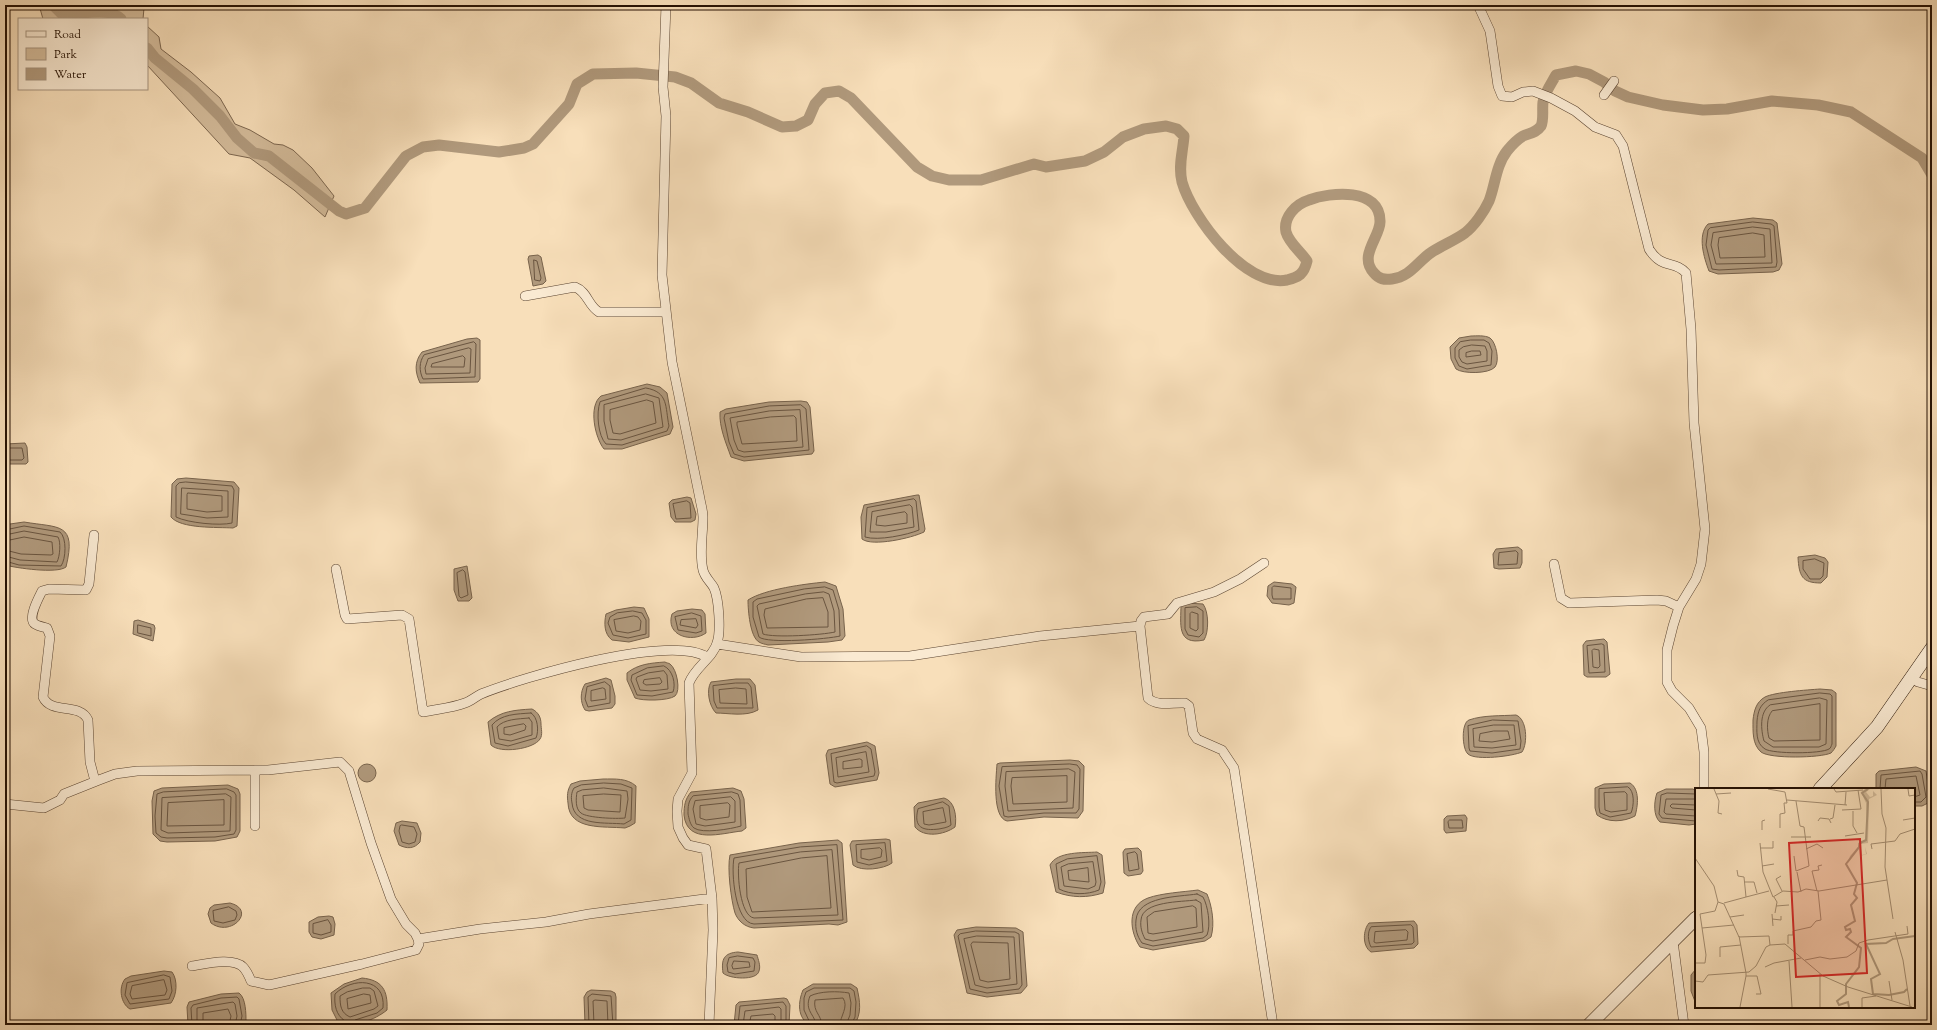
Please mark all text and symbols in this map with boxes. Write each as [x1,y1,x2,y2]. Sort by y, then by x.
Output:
legend [18,18,148,90]
text: Road [54,26,81,44]
text: Park [54,46,77,64]
text: Water [54,66,87,84]
inset map [1695,788,1915,1008]

